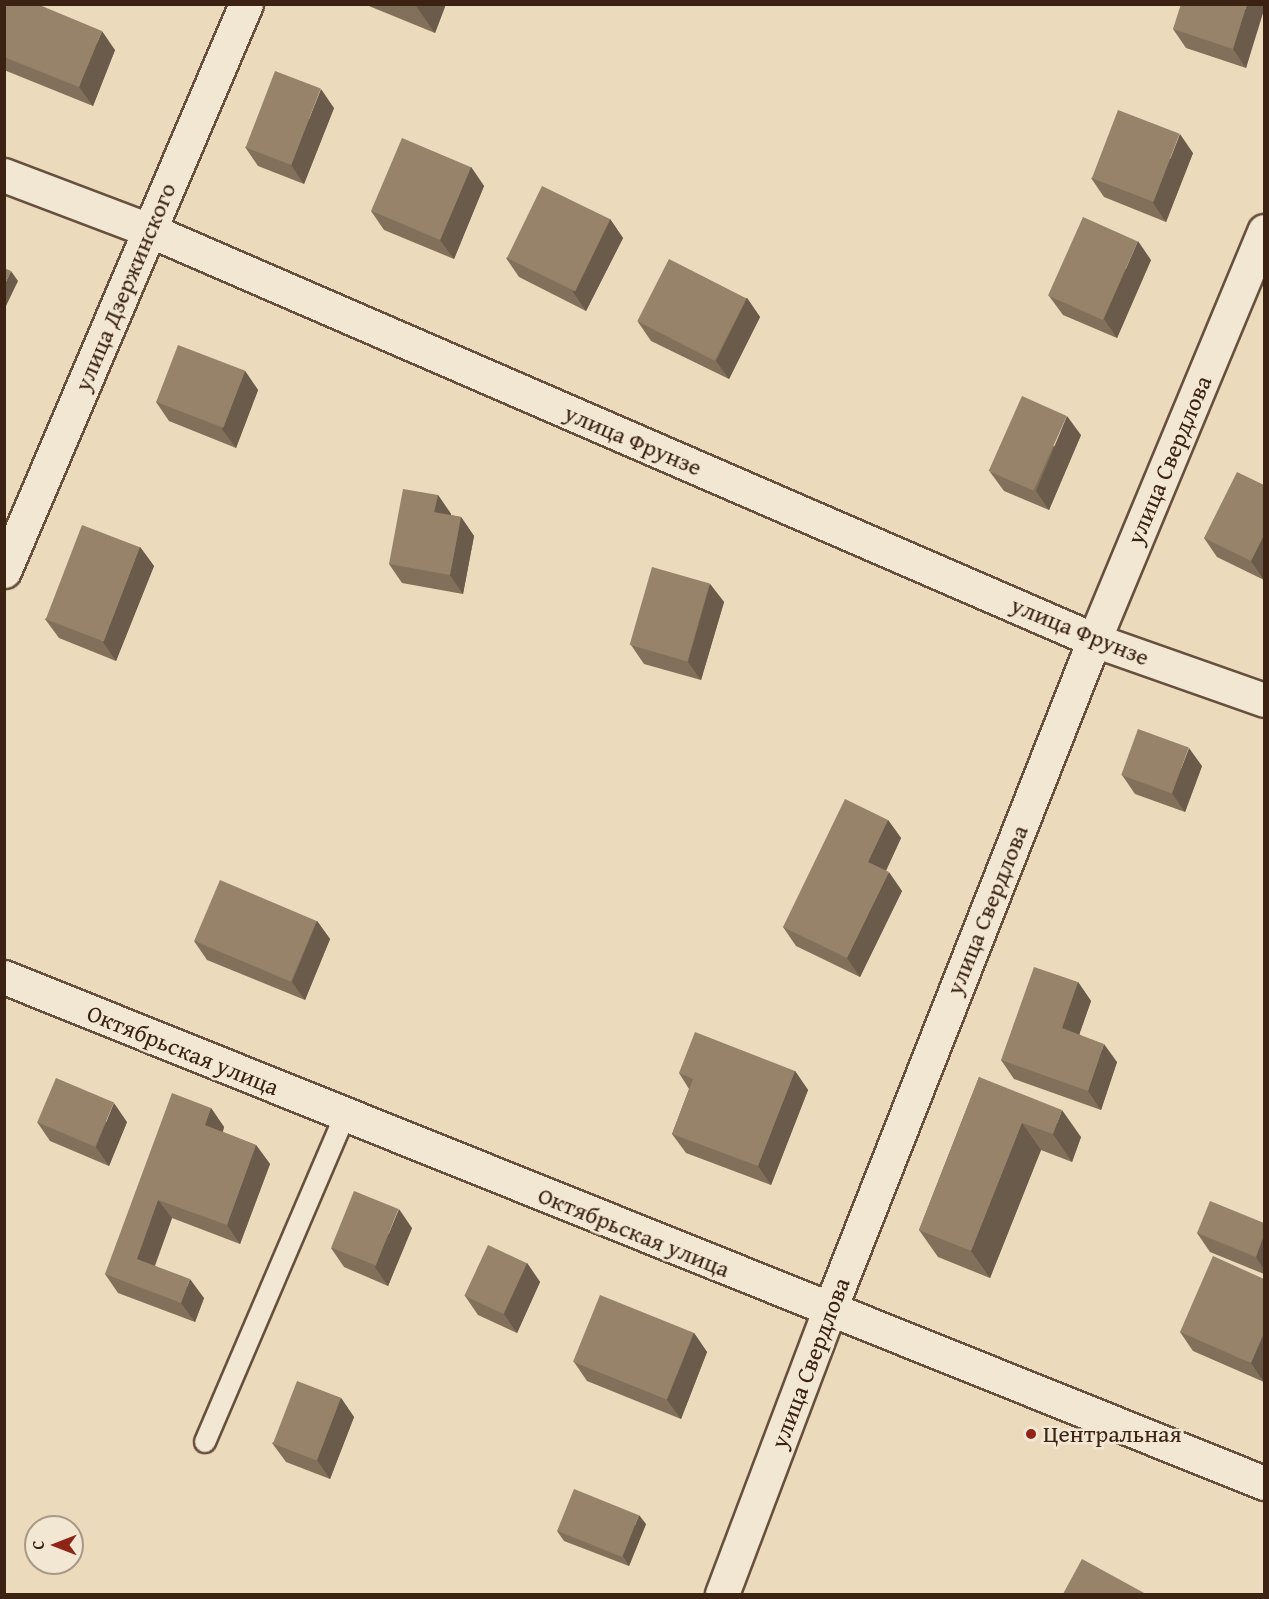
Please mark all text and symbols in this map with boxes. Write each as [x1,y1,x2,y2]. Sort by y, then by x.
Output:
street label: улица Дзержинского [68,178,182,396]
street label: улица Свердлова [1120,371,1218,549]
street label: улица Фрунзе [560,398,706,482]
street label: улица Фрунзе [1007,590,1153,672]
street label: улица Свердлова [940,821,1034,999]
street label: Октябрьская улица [83,998,283,1102]
street label: Октябрьская улица [534,1180,734,1284]
street label: улица Свердлова [764,1274,856,1452]
place label: Центральная [1043,1420,1182,1448]
marker: Центральная [1024,1427,1038,1441]
north arrow [24,1515,84,1575]
text: С [26,1540,50,1550]

